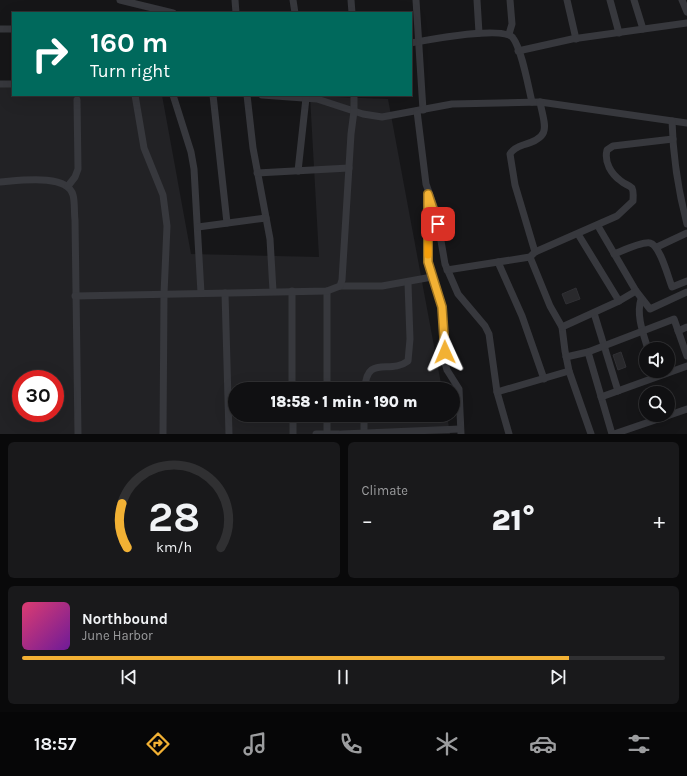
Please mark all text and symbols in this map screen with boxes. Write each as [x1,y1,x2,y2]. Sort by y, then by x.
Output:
text: 160 m [90,26,168,59]
icon: right [24,28,76,80]
text: Turn right [90,60,170,82]
pin [421,207,455,241]
icon: arrive [427,213,449,235]
position arrow [424,331,466,373]
map controls [639,342,675,422]
button: sound [639,342,675,378]
speed limit sign: 30 [12,370,64,422]
button: search [639,386,675,422]
text: 18:58 · 1 min · 190 m [271,393,417,411]
text: Climate [362,483,408,498]
text: 28 [148,493,200,541]
text: 21° [491,502,535,538]
text: − [362,508,373,534]
text: + [653,508,665,534]
text: km/h [156,539,192,556]
text: Northbound [82,610,168,628]
text: June Harbor [82,628,153,643]
icon: previous [118,666,140,688]
icon: pause [332,666,354,688]
icon: next [547,666,569,688]
icon: directions [144,730,172,758]
icon: music [241,730,269,758]
icon: phone [337,730,365,758]
icon: climate [433,730,461,758]
icon: car [529,730,557,758]
icon: filters [625,730,653,758]
text: 18:57 [34,733,76,755]

